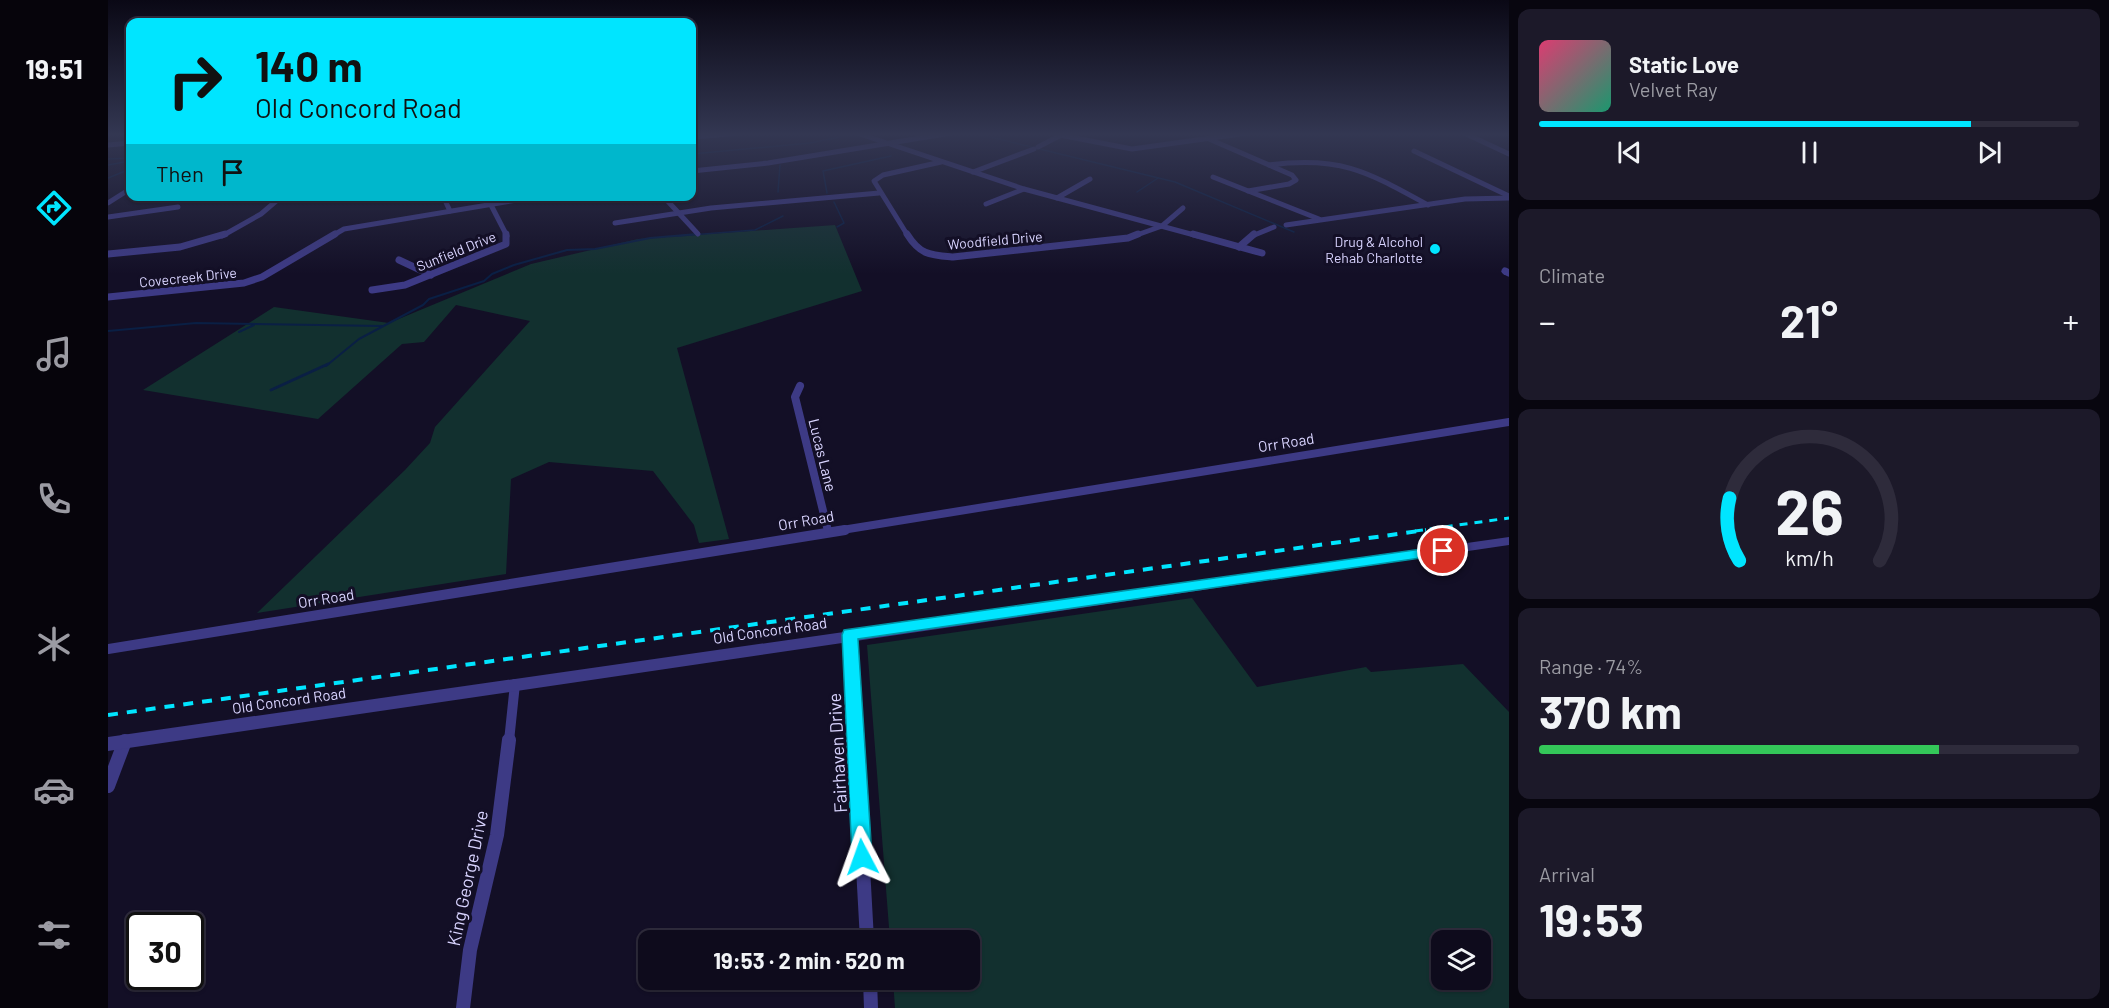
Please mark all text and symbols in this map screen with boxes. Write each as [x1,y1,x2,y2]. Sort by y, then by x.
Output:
text: 140 m [255,40,363,90]
icon: right [156,42,234,120]
text: Static Love [1629,51,1739,77]
text: 19:51 [25,52,83,84]
text: Velvet Ray [1629,77,1718,101]
text: Old Concord Road [255,91,462,123]
icon: previous [1613,136,1646,169]
icon: pause [1793,136,1826,169]
icon: next [1973,136,2006,169]
icon: arrive [216,156,249,189]
text: Then [156,160,204,186]
icon: directions [33,187,75,229]
street label: Sunfield Drive [414,227,498,275]
street label: Woodfield Drive [947,227,1043,253]
place label: Drug & Alcohol Rehab Charlotte [1325,233,1423,266]
marker: Drug & Alcohol Rehab Charlotte [1428,242,1442,256]
street label: Covecreek Drive [138,263,238,291]
text: Climate [1539,263,1605,287]
text: 21° [1780,293,1838,347]
text: − [1539,301,1556,341]
text: + [2063,301,2079,341]
icon: music [33,333,75,375]
street label: Lucas Lane [805,417,841,493]
street label: Orr Road [1257,429,1315,455]
text: 26 [1775,473,1843,547]
icon: phone [33,478,75,520]
street label: Orr Road [777,506,835,534]
pin [1417,525,1468,576]
icon: arrive [1426,534,1459,567]
text: km/h [1785,545,1833,570]
street label: Orr Road [297,585,355,611]
street label: Old Concord Road [712,613,828,647]
icon: climate [33,623,75,665]
text: Range · 74% [1539,654,1643,678]
street label: Old Concord Road [231,683,347,717]
text: 370 km [1539,684,1682,738]
street label: Fairhaven Drive [823,692,851,814]
icon: car [33,769,75,811]
street label: King George Drive [442,808,492,948]
position arrow [830,825,894,889]
text: Arrival [1539,862,1595,886]
text: 19:53 [1539,892,1644,946]
speed limit sign: 30 [126,912,204,990]
icon: filters [33,914,75,956]
map controls [1431,930,1491,990]
button: layers [1431,930,1491,990]
text: 19:53 · 2 min · 520 m [713,947,905,973]

